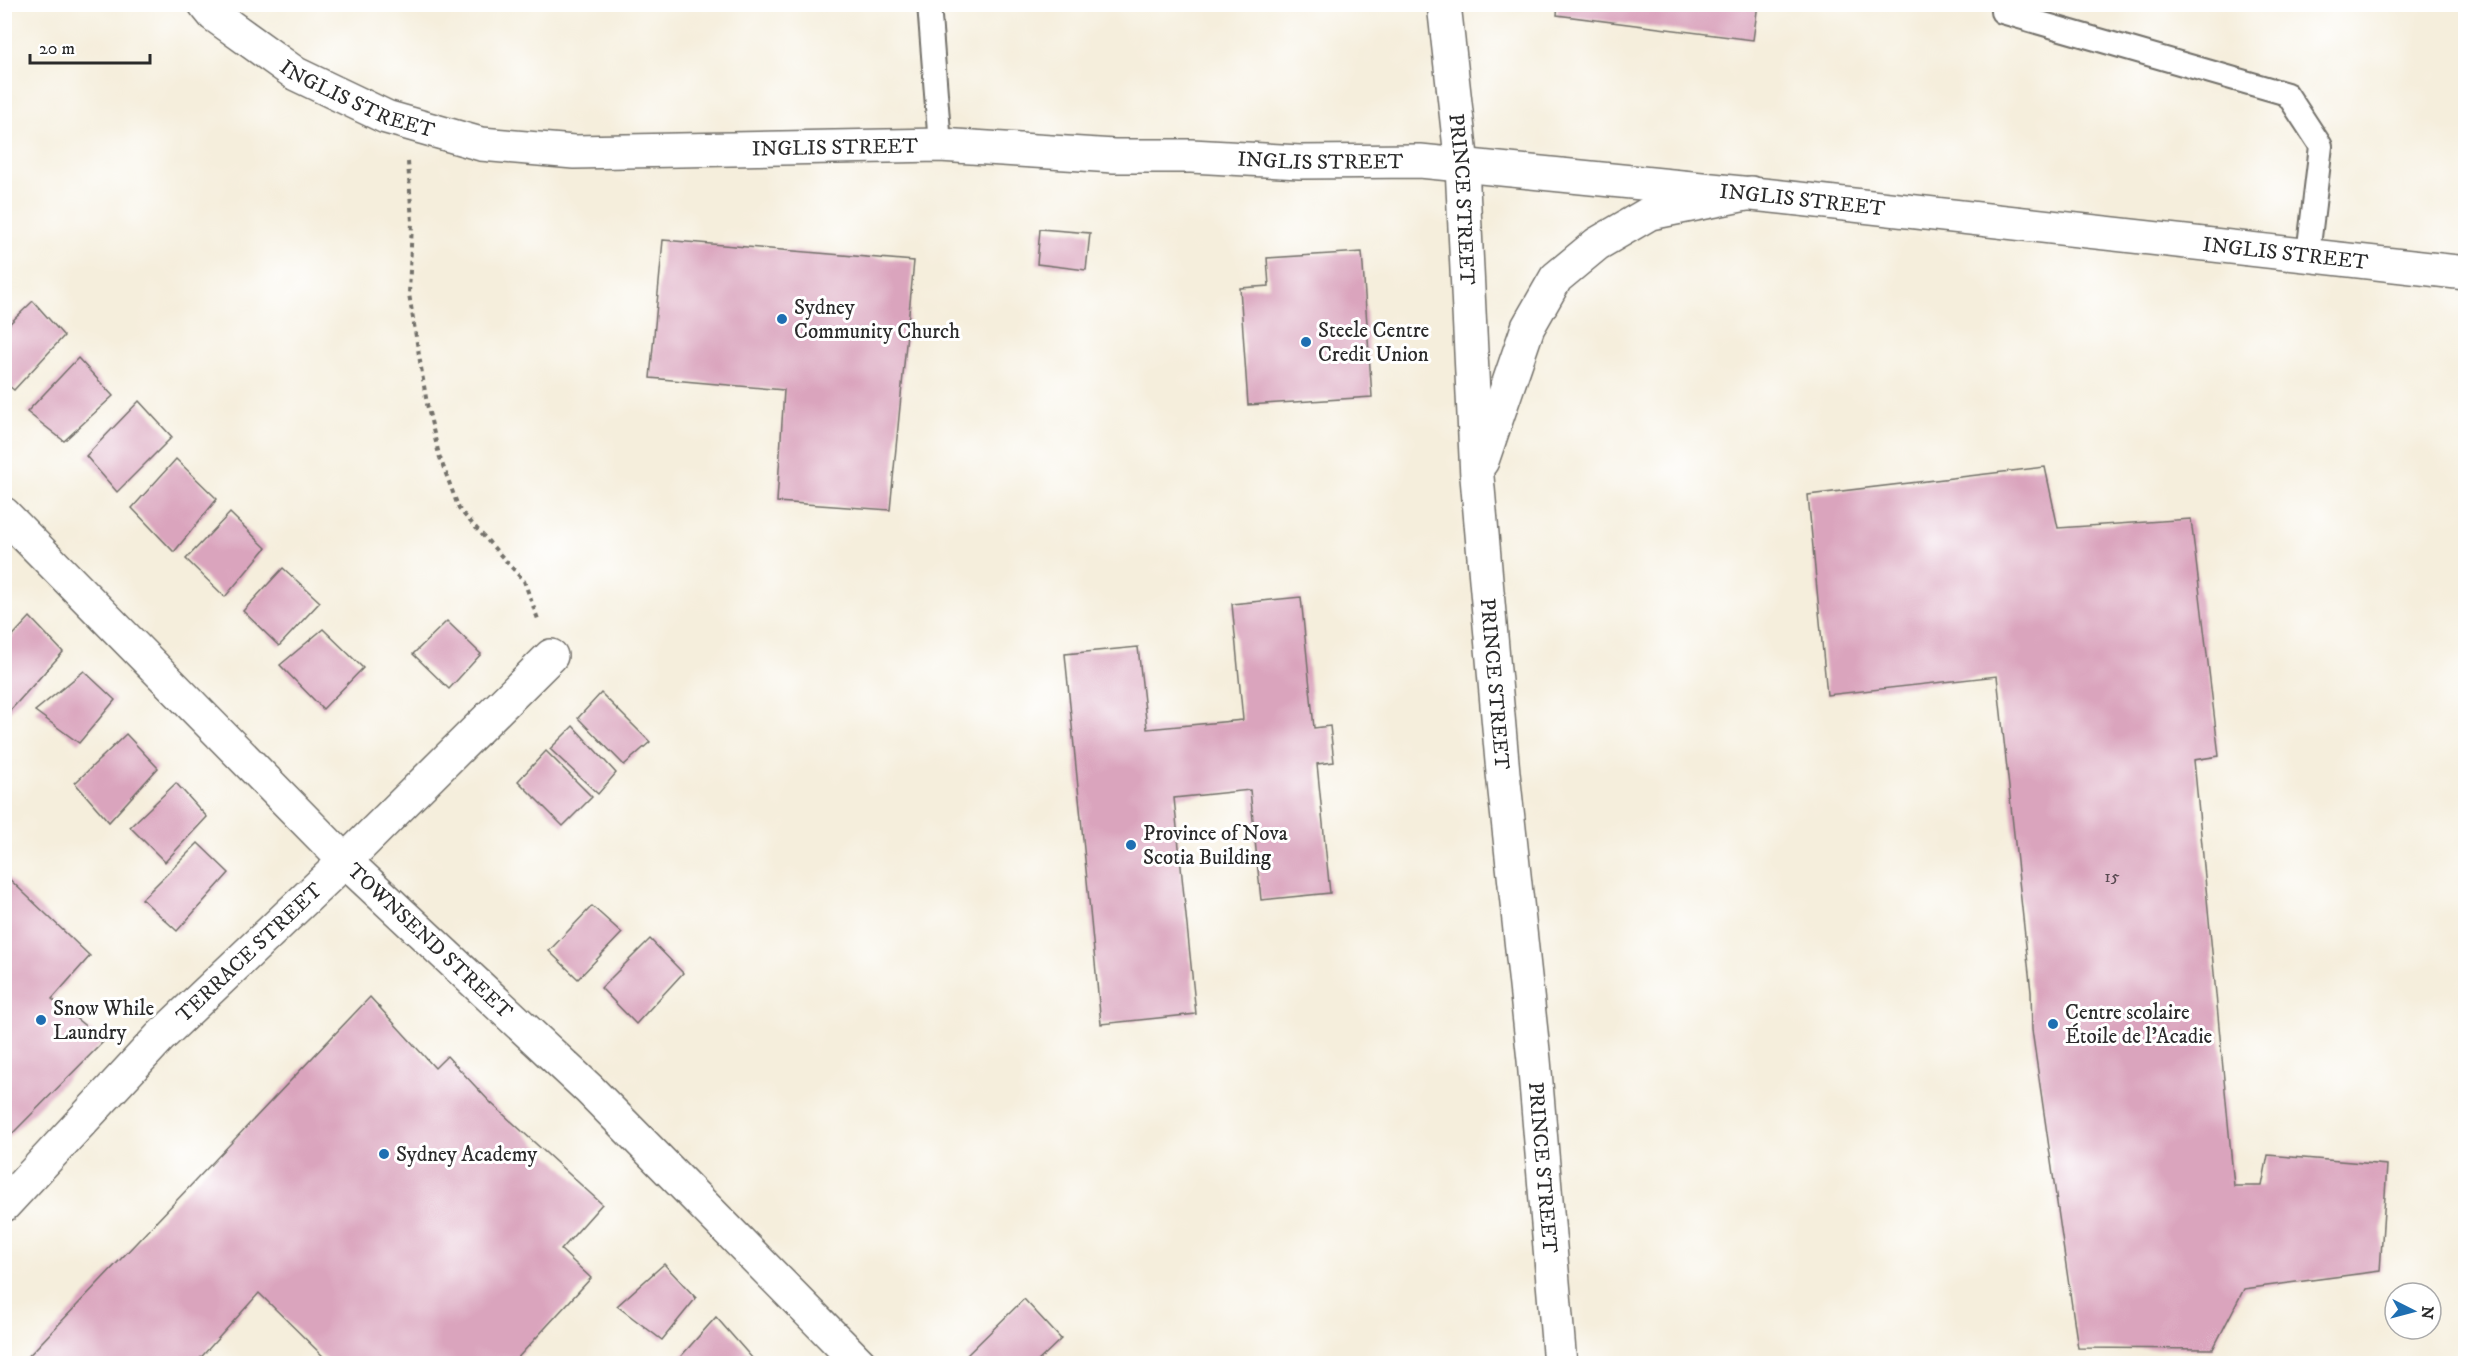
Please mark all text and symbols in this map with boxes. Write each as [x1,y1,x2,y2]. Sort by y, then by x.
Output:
scale bar [30,27,150,65]
text: 20 m [39,38,75,60]
street label: INGLIS STREET [275,55,438,144]
street label: PRINCE STREET [1442,112,1480,286]
street label: INGLIS STREET [752,133,918,163]
street label: INGLIS STREET [1237,147,1404,176]
street label: INGLIS STREET [1718,179,1886,222]
street label: INGLIS STREET [2201,232,2369,276]
place label: Sydney Community Church [794,295,960,345]
marker: Sydney Community Church [775,312,789,326]
place label: Steele Centre Credit Union [1318,318,1430,368]
marker: Steele Centre Credit Union [1299,335,1313,349]
street label: PRINCE STREET [1474,597,1515,771]
place label: Province of Nova Scotia Building [1143,821,1288,871]
marker: Province of Nova Scotia Building [1124,838,1138,852]
street label: TOWNSEND STREET [341,858,518,1025]
house number: 15 [2104,866,2120,888]
street label: TERRACE STREET [171,878,328,1029]
place label: Snow While Laundry [53,996,155,1046]
place label: Centre scolaire Étoile de l'Acadie [2065,1000,2213,1050]
marker: Snow While Laundry [34,1013,48,1027]
marker: Centre scolaire Étoile de l'Acadie [2046,1017,2060,1031]
street label: PRINCE STREET [1522,1081,1562,1254]
place label: Sydney Academy [396,1142,538,1168]
marker: Sydney Academy [377,1147,391,1161]
north arrow [2383,1281,2443,1341]
text: N [2416,1305,2438,1320]

